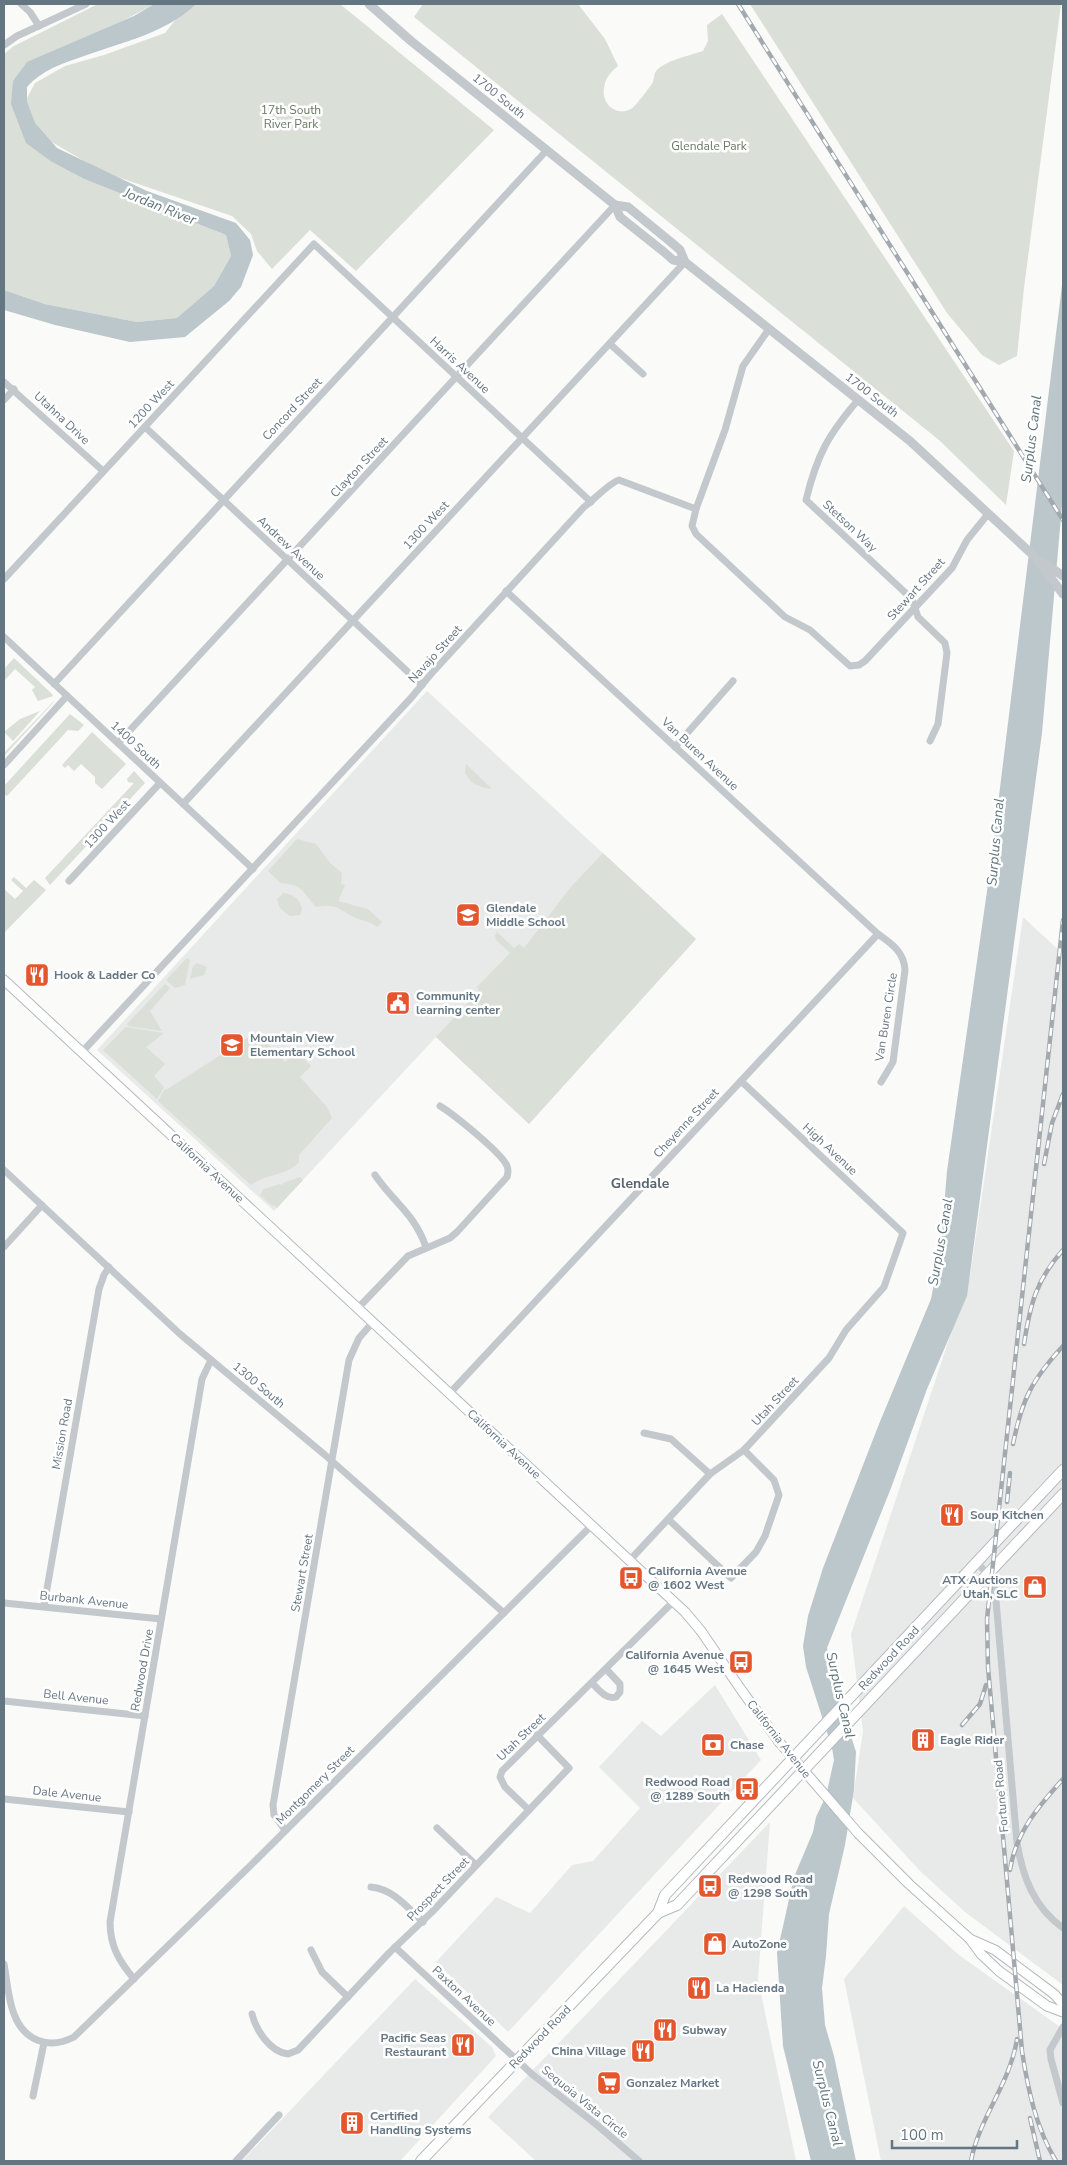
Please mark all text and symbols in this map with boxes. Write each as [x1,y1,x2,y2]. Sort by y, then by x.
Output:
street label: 1700 South [469,70,529,122]
park label: 17th South River Park [261,102,321,132]
park label: Glendale Park [671,138,748,154]
water label: Jordan River [120,183,200,230]
street label: Harris Avenue [427,333,493,397]
street label: 1700 South [842,369,902,421]
street label: Concord Street [259,374,326,444]
street label: 1200 West [124,376,178,432]
street label: Utahna Drive [31,388,93,448]
water label: Surplus Canal [1017,394,1046,484]
street label: Clayton Street [327,433,392,501]
street label: Stetson Way [819,496,881,556]
street label: 1300 West [399,497,453,553]
street label: Andrew Avenue [254,512,328,584]
street label: Stewart Street [884,554,949,624]
street label: Navajo Street [405,621,466,686]
street label: Van Buren Avenue [657,713,742,794]
street label: 1400 South [107,717,165,773]
street label: 1300 West [80,796,134,852]
water label: Surplus Canal [982,797,1009,887]
place label: Glendale Middle School [486,900,565,930]
school or university icon: Glendale Middle School [455,902,481,928]
restaurant icon: Hook & Ladder Co [24,962,50,988]
place label: Hook & Ladder Co [54,967,156,983]
street label: Van Buren Circle [871,971,901,1064]
place label: Community learning center [416,988,500,1018]
public building icon: Community learning center [385,990,411,1016]
place label: Mountain View Elementary School [250,1030,355,1060]
school or university icon: Mountain View Elementary School [219,1032,245,1058]
street label: Cheyenne Street [650,1084,723,1161]
street label: High Avenue [799,1119,861,1179]
street label: California Avenue [167,1130,247,1206]
district label: Glendale [611,1174,670,1193]
water label: Surplus Canal [923,1197,957,1287]
street label: 1300 South [229,1358,289,1412]
street label: Utah Street [748,1372,803,1429]
street label: Mission Road [48,1397,76,1471]
street label: California Avenue [464,1406,544,1482]
restaurant icon: Soup Kitchen [939,1502,965,1528]
place label: Soup Kitchen [970,1507,1044,1523]
street label: Stewart Street [287,1532,317,1613]
place label: California Avenue @ 1602 West [648,1563,747,1593]
bus stop icon: California Avenue @ 1602 West [618,1565,644,1591]
place label: ATX Auctions Utah, SLC [942,1572,1018,1602]
shop icon: ATX Auctions Utah, SLC [1022,1574,1048,1600]
street label: Burbank Avenue [39,1587,129,1613]
street label: Redwood Road [855,1622,923,1694]
street label: Redwood Drive [127,1628,157,1712]
place label: California Avenue @ 1645 West [625,1647,724,1677]
bus stop icon: California Avenue @ 1645 West [728,1649,754,1675]
water label: Surplus Canal [821,1650,860,1740]
street label: Bell Avenue [43,1686,109,1708]
street label: California Avenue [743,1697,815,1781]
street label: Utah Street [493,1709,549,1764]
building icon: Eagle Rider [910,1727,936,1753]
bank icon: Chase [700,1732,726,1758]
place label: Eagle Rider [940,1732,1004,1748]
place label: Chase [730,1737,765,1753]
street label: Montgomery Street [272,1742,358,1828]
street label: Fortune Road [990,1759,1012,1833]
place label: Redwood Road @ 1289 South [645,1774,730,1804]
bus stop icon: Redwood Road @ 1289 South [734,1776,760,1802]
street label: Dale Avenue [32,1782,102,1806]
street label: Prospect Street [403,1853,473,1924]
place label: Redwood Road @ 1298 South [728,1871,813,1901]
bus stop icon: Redwood Road @ 1298 South [697,1873,723,1899]
shop icon: AutoZone [702,1931,728,1957]
place label: AutoZone [732,1936,787,1952]
street label: Paxton Avenue [429,1962,499,2030]
restaurant icon: La Hacienda [686,1975,712,2001]
place label: La Hacienda [716,1980,784,1996]
street label: Redwood Road [506,2002,574,2072]
restaurant icon: Subway [652,2017,678,2043]
place label: Subway [682,2022,727,2038]
place label: Pacific Seas Restaurant [380,2030,446,2060]
restaurant icon: Pacific Seas Restaurant [450,2032,476,2058]
restaurant icon: China Village [630,2038,656,2064]
place label: China Village [551,2043,626,2059]
water label: Surplus Canal [808,2058,847,2148]
street label: Sequoia Vista Circle [538,2062,632,2142]
supermarket icon: Gonzalez Market [596,2070,622,2096]
place label: Gonzalez Market [626,2075,720,2091]
place label: Certified Handling Systems [370,2108,471,2138]
building icon: Certified Handling Systems [339,2110,365,2136]
scale bar [892,2118,1017,2150]
text: 100 m [900,2125,944,2145]

